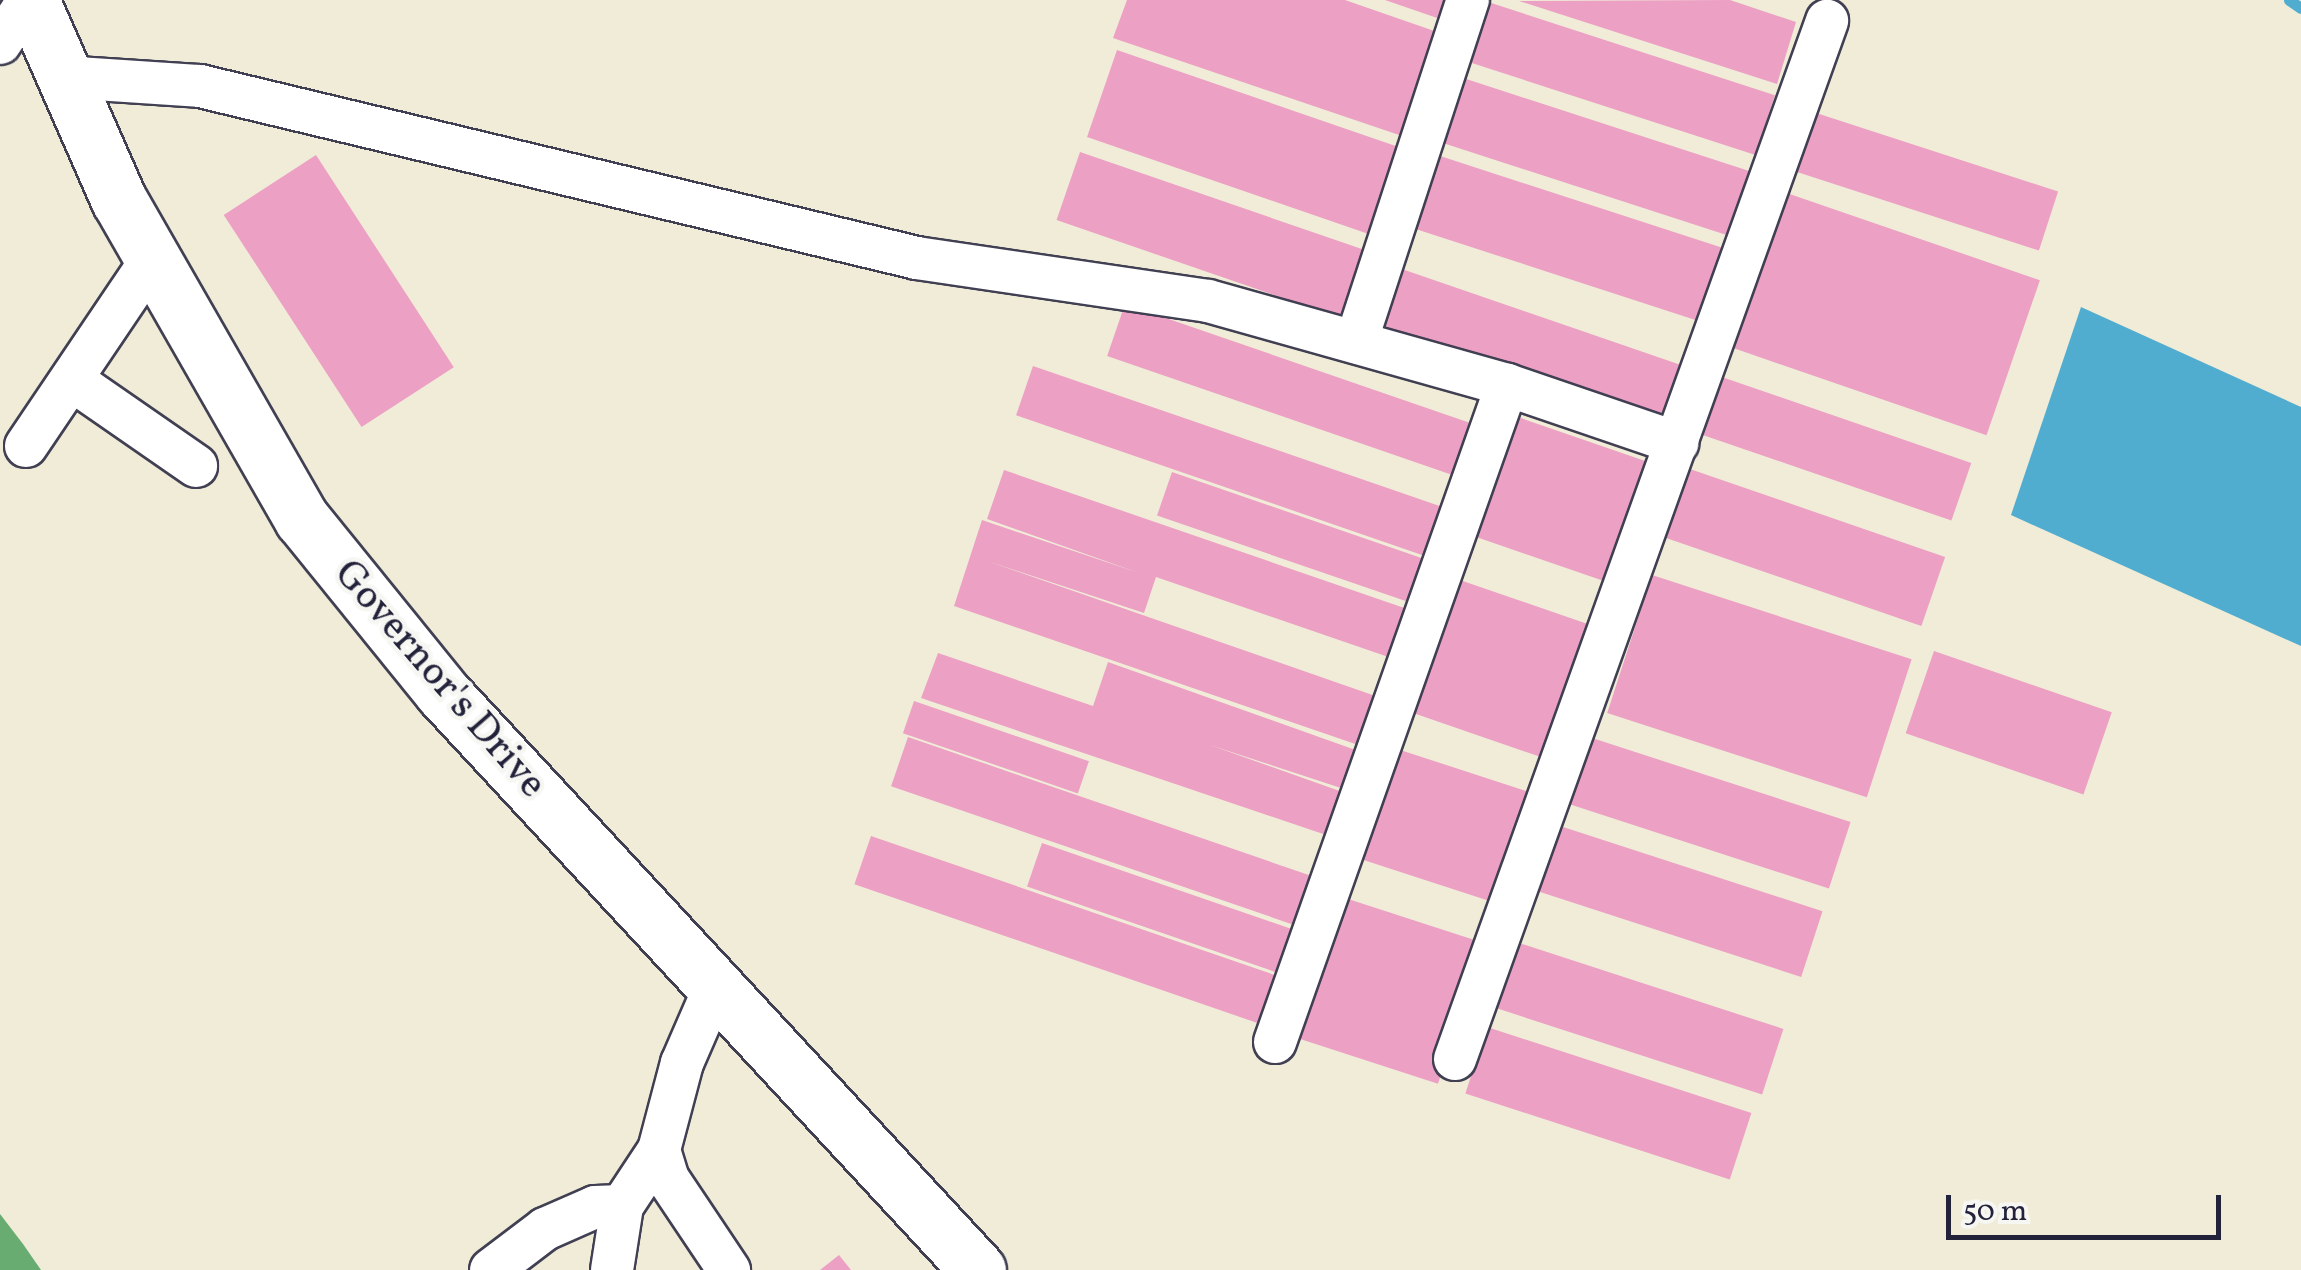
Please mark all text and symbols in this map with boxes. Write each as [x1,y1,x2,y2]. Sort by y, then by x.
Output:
street label: Governor's Drive [323,551,555,809]
scale bar [1951,1175,2226,1237]
text: 50 m [1963,1191,2027,1233]

